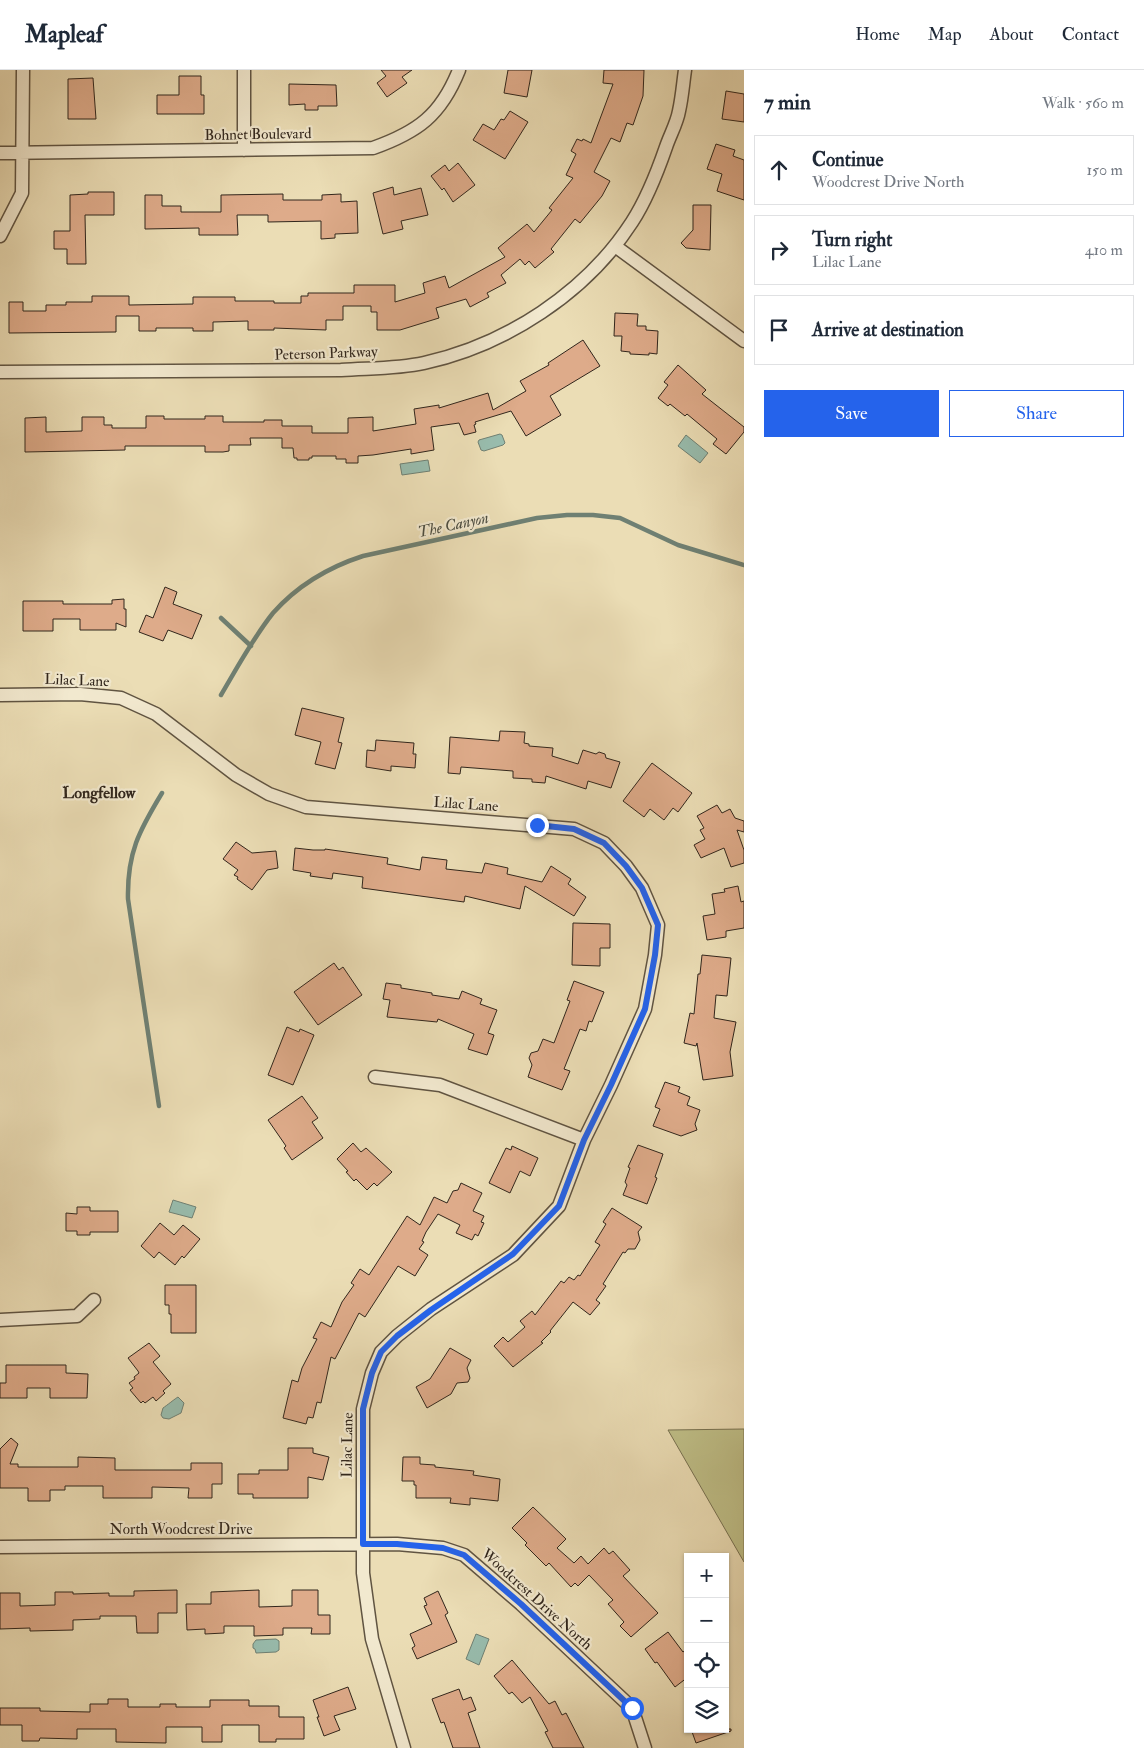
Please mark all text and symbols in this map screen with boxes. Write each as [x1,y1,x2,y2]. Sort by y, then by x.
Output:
text: Mapleaf [25,19,104,50]
text: Home [855,23,900,46]
text: Map [928,23,962,46]
text: About [990,23,1034,46]
text: Contact [1062,23,1119,46]
text: 7 min [764,89,811,116]
text: Walk · 560 m [1042,93,1124,113]
street label: Bohnet Boulevard [204,124,312,145]
text: Continue [812,148,883,172]
icon: ahead [765,156,793,184]
text: 150 m [1086,160,1123,180]
text: Woodcrest Drive North [812,172,964,192]
text: Turn right [812,228,892,252]
icon: right [765,236,793,264]
text: 410 m [1085,240,1123,260]
text: Lilac Lane [812,252,881,272]
icon: arrive [765,316,793,344]
text: Arrive at destination [812,318,964,342]
street label: Peterson Parkway [274,342,379,365]
button: Save [764,390,939,437]
button: Share [949,390,1124,437]
water label: The Canyon [416,508,491,542]
street label: Lilac Lane [44,670,110,691]
district label: Longfellow [63,783,137,804]
street label: Lilac Lane [433,793,499,816]
route end [526,814,549,837]
street label: Lilac Lane [337,1412,358,1478]
street label: North Woodcrest Drive [110,1520,252,1539]
street label: Woodcrest Drive North [476,1544,596,1654]
map controls [684,1553,729,1733]
button: + [684,1553,729,1598]
button: − [684,1598,729,1643]
button: locate [684,1643,729,1688]
button: layers [684,1688,729,1733]
route start [621,1697,644,1720]

